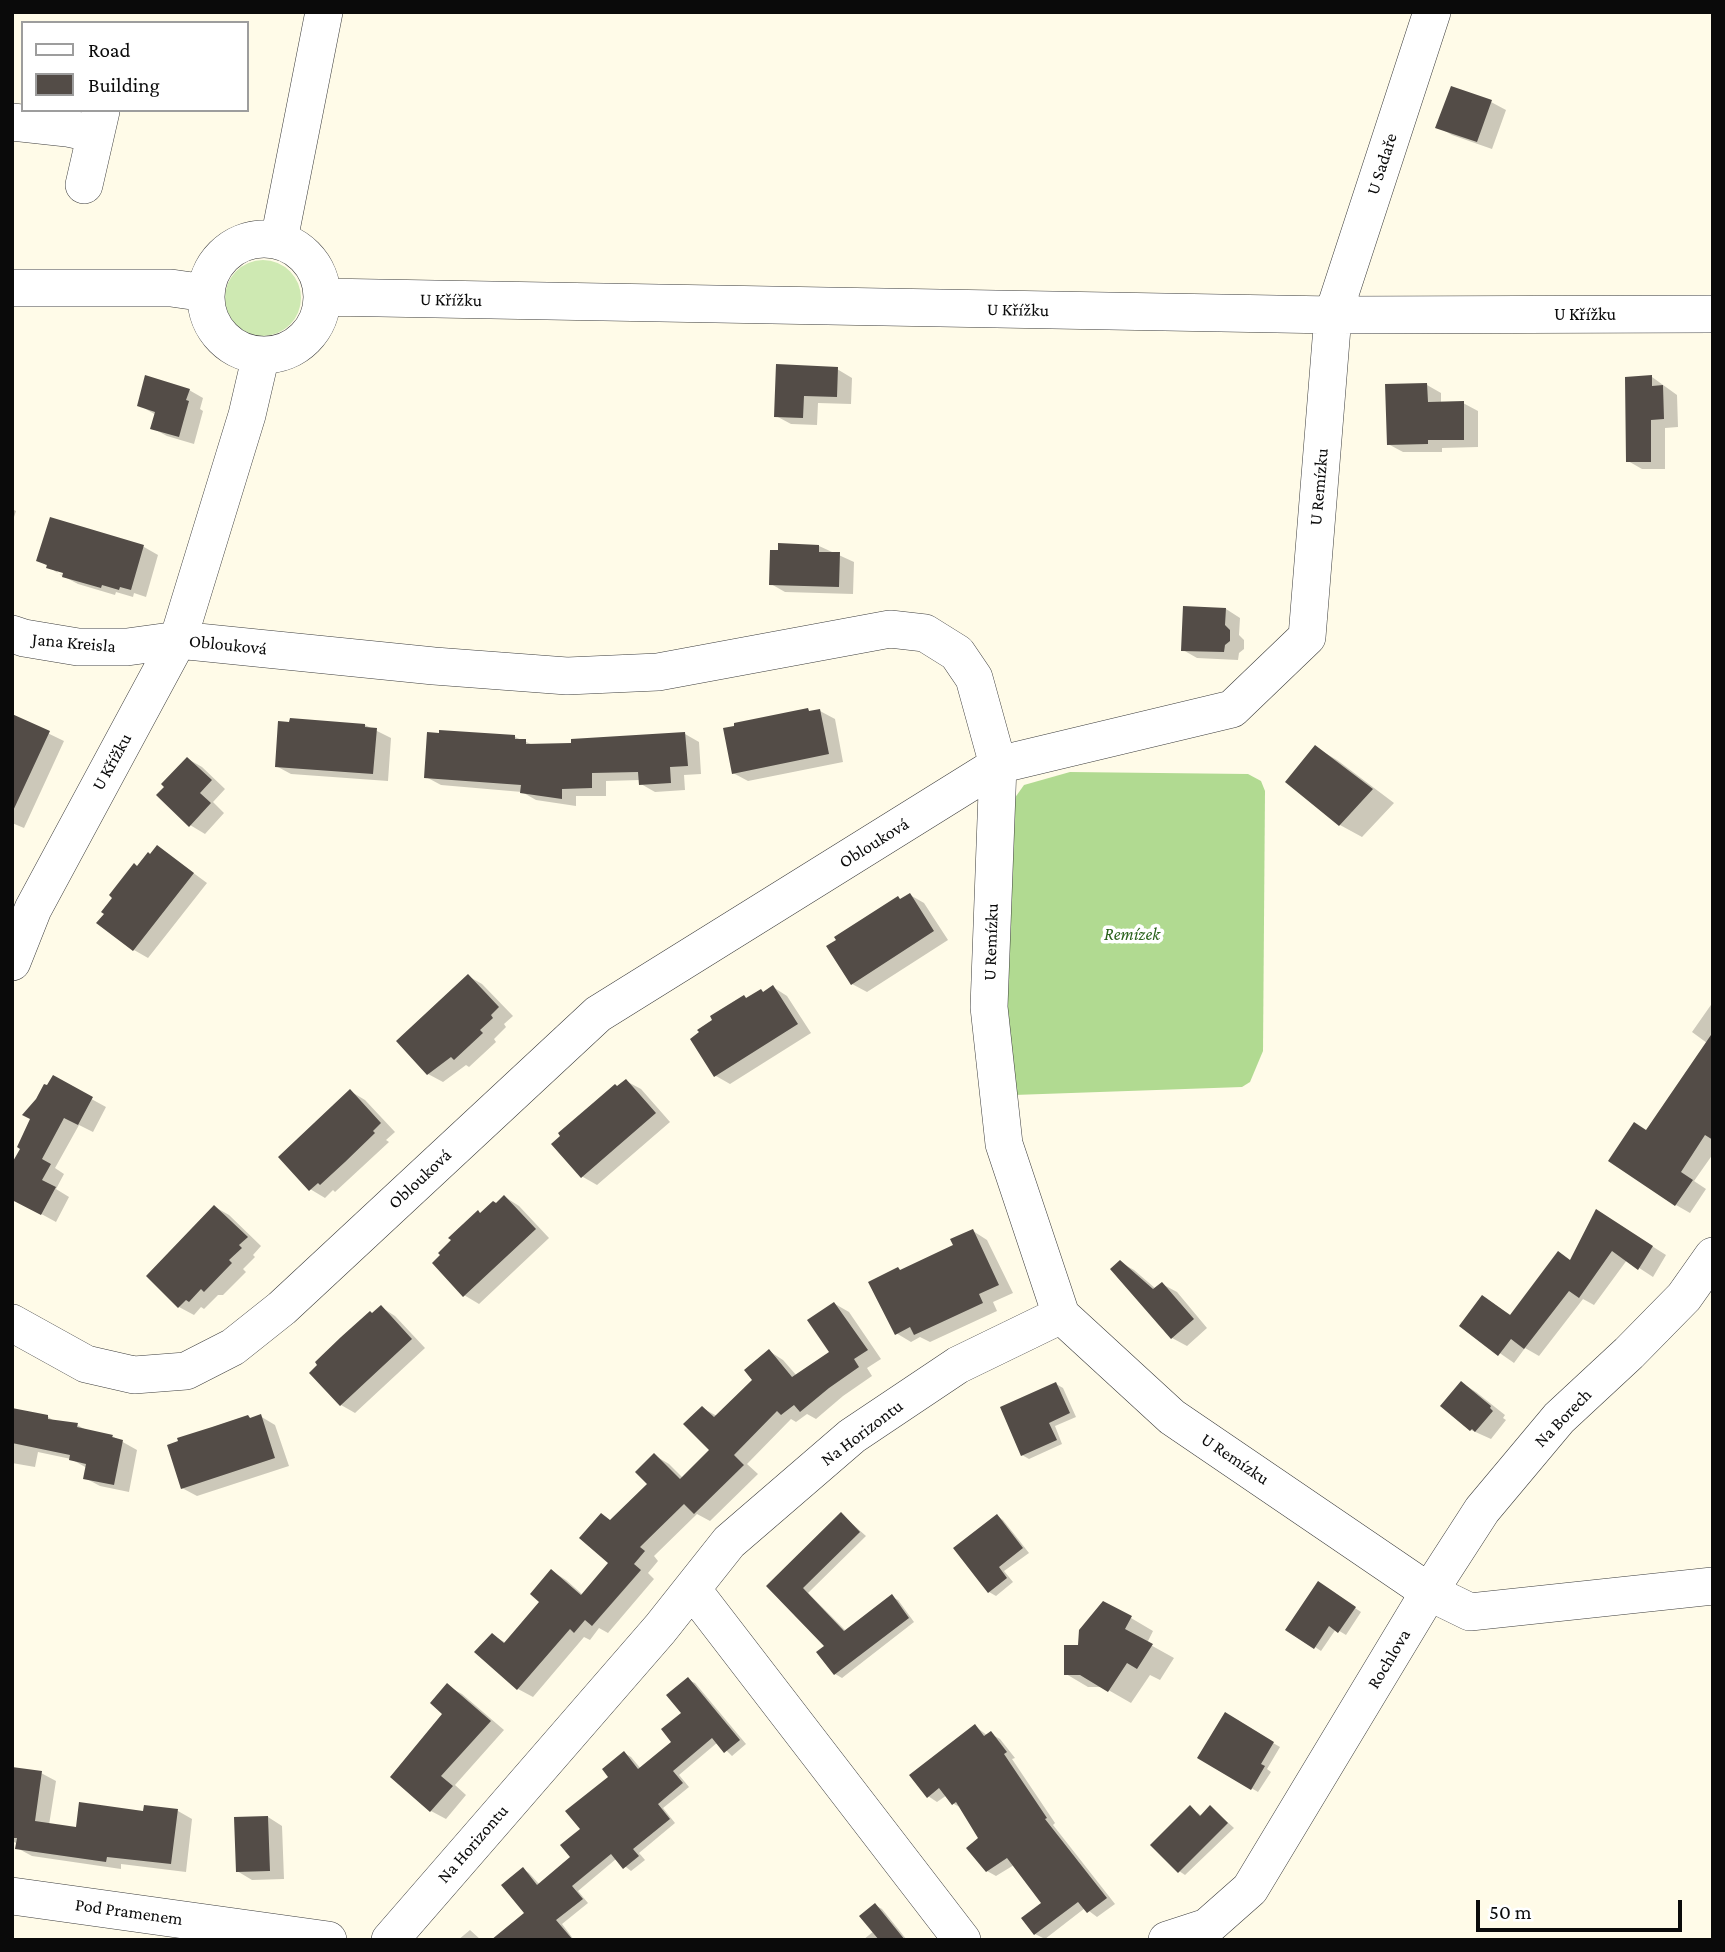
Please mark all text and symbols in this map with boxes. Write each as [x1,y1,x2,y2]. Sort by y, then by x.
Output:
legend [21,21,248,112]
text: Road [88,38,131,62]
text: Building [88,73,160,97]
street label: U Sadaře [1362,130,1402,198]
street label: U Křížku [420,289,482,311]
street label: U Křížku [987,299,1049,321]
street label: U Křížku [1554,303,1616,325]
street label: U Remízku [1305,447,1333,527]
street label: Jana Kreisla [31,629,117,657]
street label: Oblouková [188,630,268,660]
street label: U Křížku [87,730,137,794]
street label: Oblouková [835,813,913,873]
street label: U Remízku [979,903,1003,981]
park label: Remízek [1104,923,1160,945]
street label: Oblouková [384,1144,456,1214]
street label: Na Borech [1530,1384,1596,1452]
street label: Na Horizontu [817,1395,907,1471]
street label: U Remízku [1197,1428,1273,1490]
street label: Rochlova [1363,1625,1415,1693]
street label: Na Horizontu [433,1800,513,1888]
scale bar [1480,1885,1686,1929]
street label: Pod Pramenem [74,1894,184,1930]
text: 50 m [1489,1900,1532,1924]

